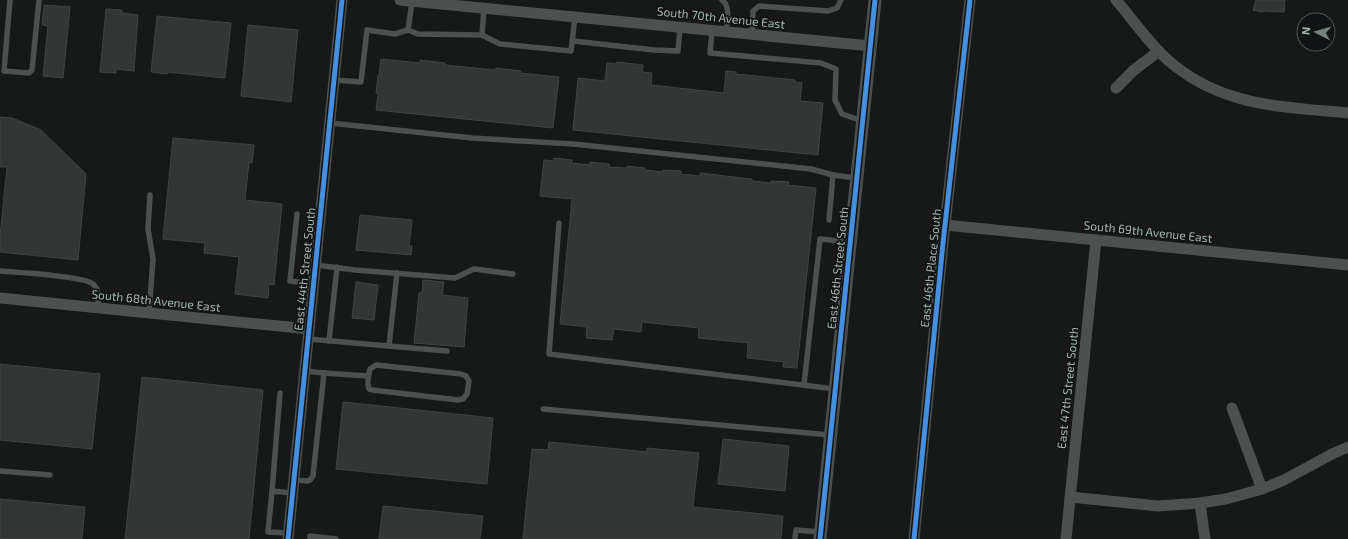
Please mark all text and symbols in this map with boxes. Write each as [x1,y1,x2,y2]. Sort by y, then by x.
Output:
street label: South 70th Avenue East [656,3,786,31]
north arrow [1296,12,1336,52]
text: N [1299,26,1312,36]
street label: East 46th Street South [824,206,850,330]
street label: East 44th Street South [291,207,317,331]
street label: East 46th Place South [917,208,943,328]
street label: South 69th Avenue East [1083,217,1213,245]
street label: South 68th Avenue East [91,286,222,314]
street label: East 47th Street South [1054,326,1080,449]

